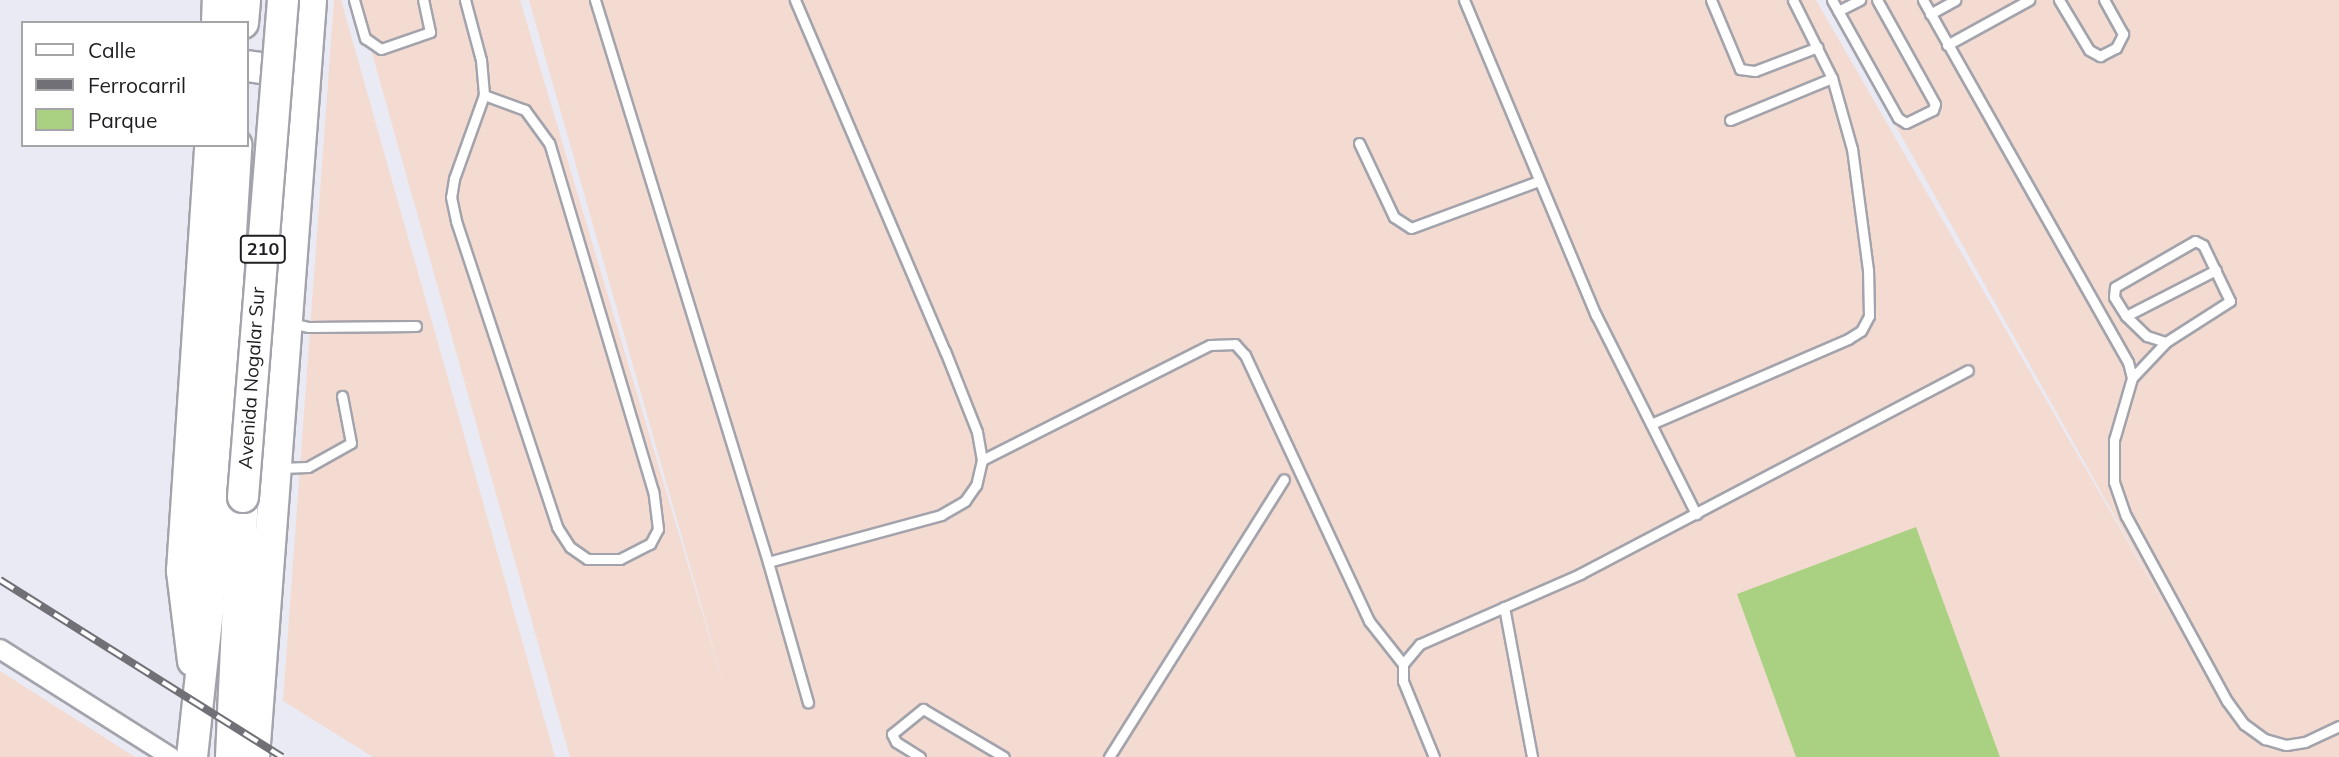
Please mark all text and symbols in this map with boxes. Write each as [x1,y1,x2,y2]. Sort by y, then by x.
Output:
legend [21,21,248,147]
text: Calle [88,37,136,63]
text: Ferrocarril [88,72,186,98]
text: Parque [88,107,157,133]
road number: 210 [238,234,288,264]
street label: Avenida Nogalar Sur [234,286,270,470]

